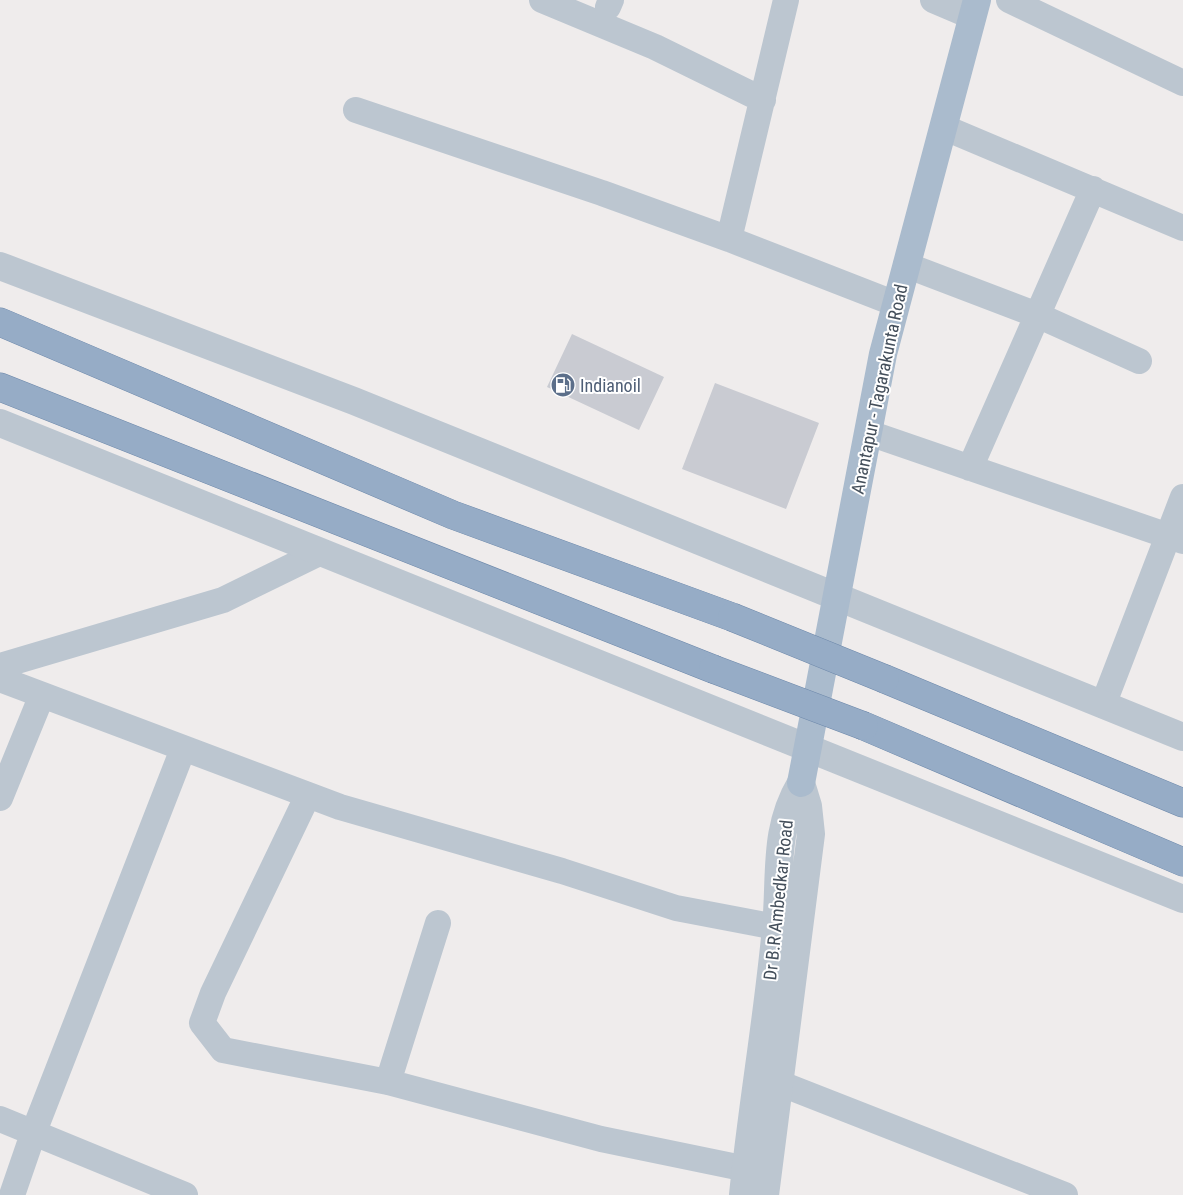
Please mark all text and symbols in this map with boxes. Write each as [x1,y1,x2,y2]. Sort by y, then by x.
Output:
street label: Anantapur - Tagarakunta Road [846,282,912,496]
fuel station icon: Indianoil [550,372,576,398]
place label: Indianoil [580,375,641,396]
street label: Dr B.R Ambedkar Road [759,819,797,981]

